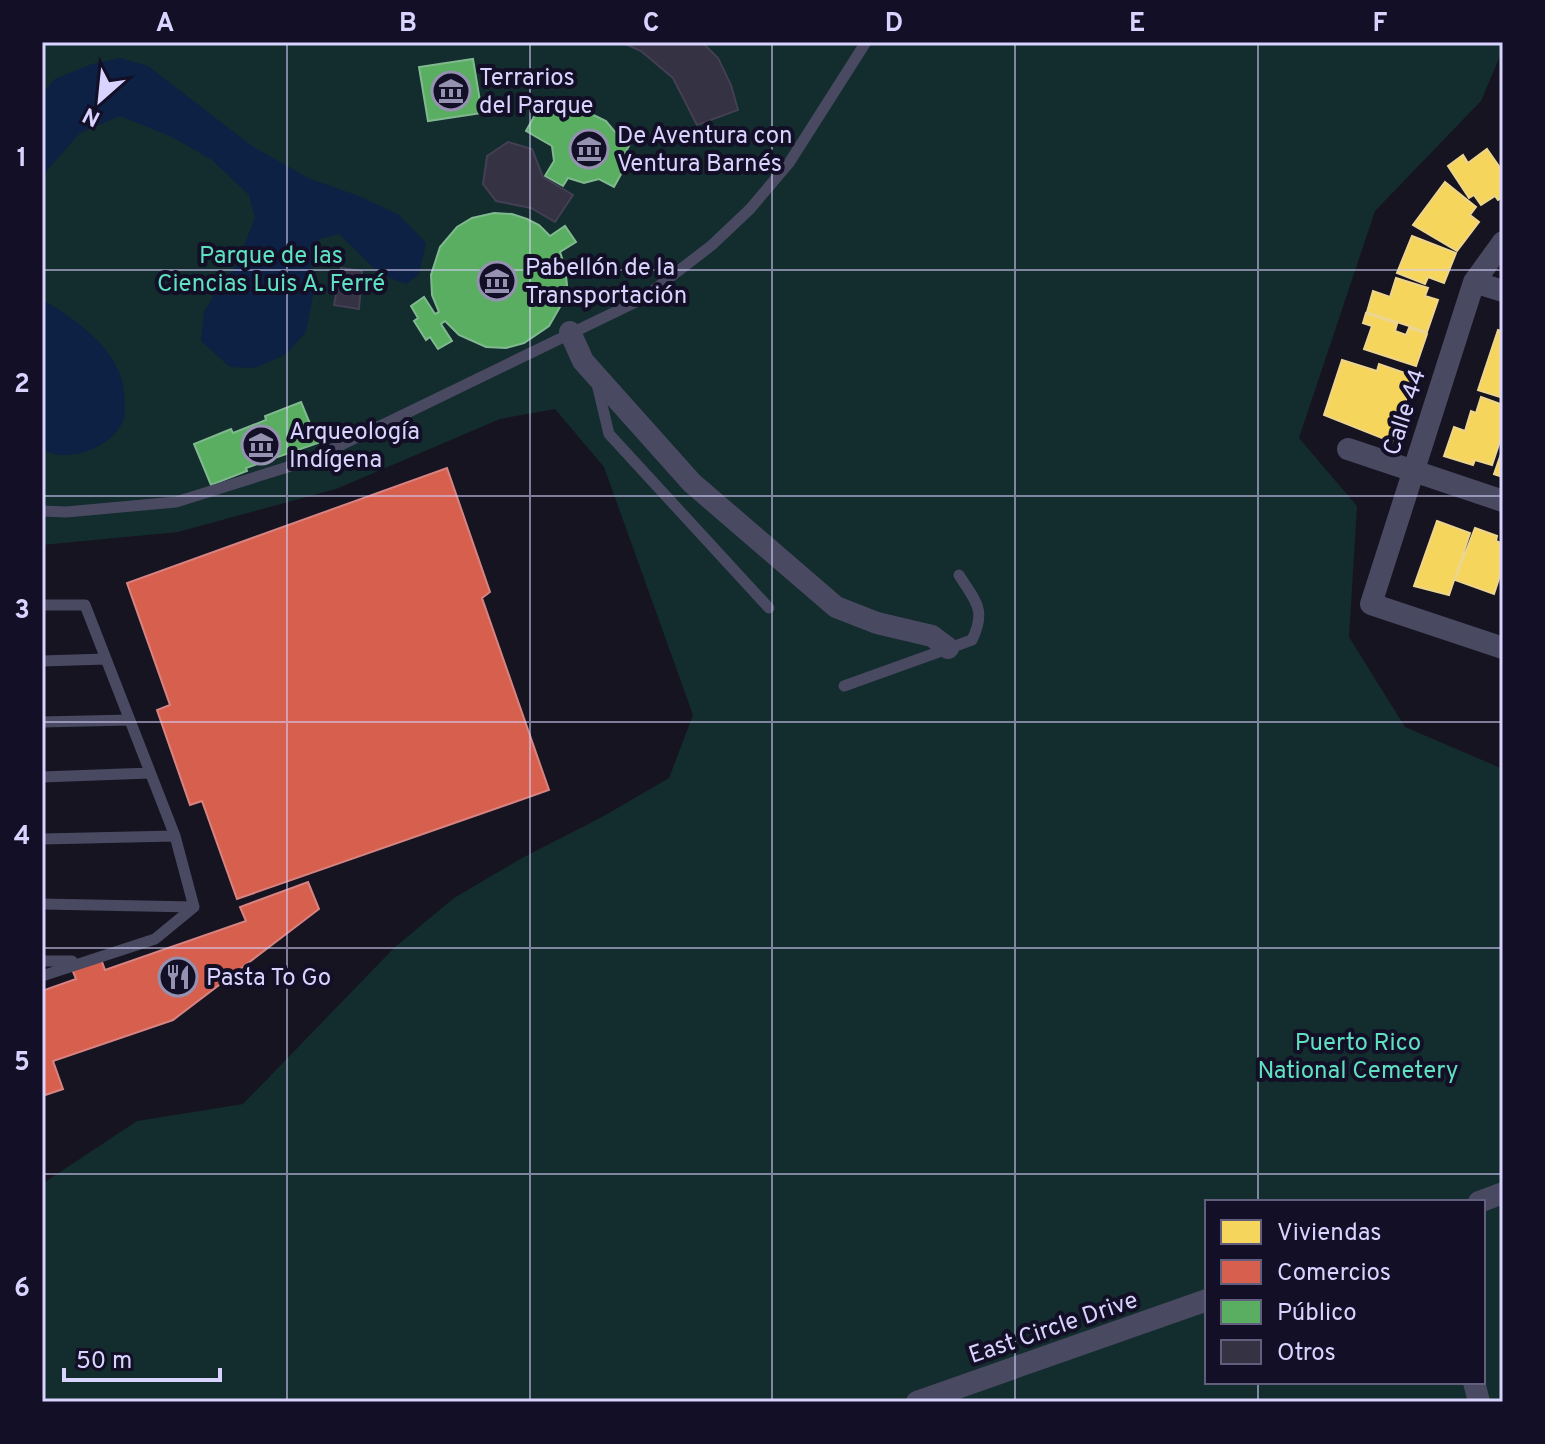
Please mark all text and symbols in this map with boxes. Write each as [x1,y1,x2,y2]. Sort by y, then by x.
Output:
text: A [156,8,174,41]
text: B [399,8,417,41]
text: C [643,8,659,41]
text: D [885,8,903,41]
text: E [1129,8,1145,41]
text: F [1373,8,1388,41]
north arrow [60,60,140,140]
place label: Terrarios del Parque [479,64,593,122]
museum icon: Terrarios del Parque [430,70,472,112]
text: N [79,100,105,131]
place label: De Aventura con Ventura Barnés [617,122,793,180]
museum icon: De Aventura con Ventura Barnés [568,128,610,170]
text: 1 [17,143,27,176]
park label: Parque de las Ciencias Luis A. Ferré [157,242,385,300]
place label: Pabellón de la Transportación [525,254,687,312]
museum icon: Pabellón de la Transportación [476,260,518,302]
street label: Calle 44 [1378,366,1434,460]
text: 2 [14,369,30,402]
place label: Arqueología Indígena [289,418,420,476]
museum icon: Arqueología Indígena [240,424,282,466]
text: 3 [14,595,30,628]
text: 4 [14,821,30,854]
restaurant icon: Pasta To Go [157,956,199,998]
place label: Pasta To Go [206,964,331,994]
park label: Puerto Rico National Cemetery [1257,1029,1459,1087]
text: 5 [14,1047,30,1080]
legend [1205,1200,1485,1384]
text: Viviendas [1277,1219,1382,1249]
text: Comercios [1277,1259,1391,1289]
text: 6 [14,1273,30,1306]
street label: East Circle Drive [965,1286,1142,1372]
text: Público [1277,1299,1357,1329]
scale bar [64,1332,220,1382]
text: Otros [1277,1339,1336,1369]
text: 50 m [76,1347,132,1377]

